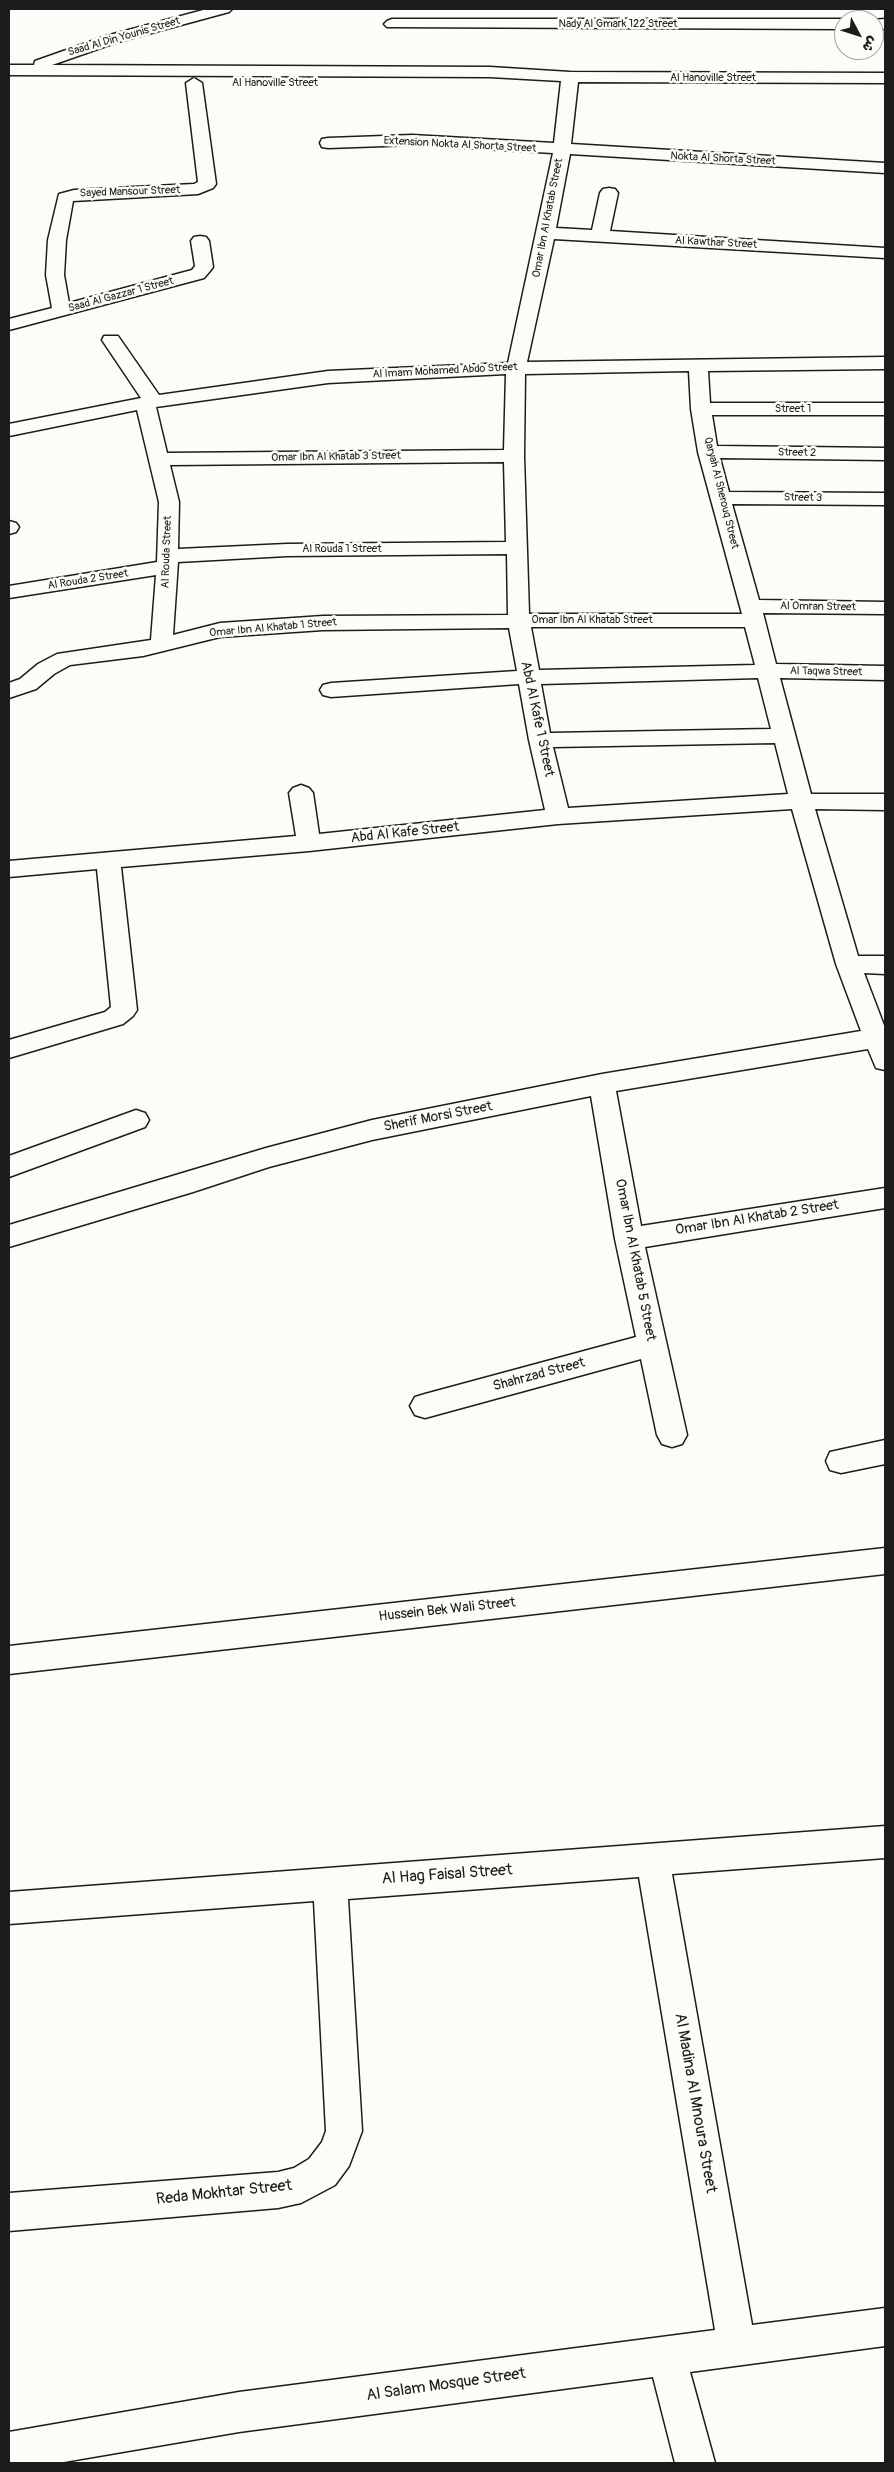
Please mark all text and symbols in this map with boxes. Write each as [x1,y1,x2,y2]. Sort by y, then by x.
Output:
north arrow [834,10,884,60]
street label: Saad Al Din Younis Street [66,15,182,59]
street label: Nady Al Gmark 122 Street [558,17,678,31]
text: ش [859,33,882,56]
street label: Al Hanoville Street [670,71,756,85]
street label: Al Hanoville Street [232,76,318,90]
street label: Extension Nokta Al Shorta Street [383,134,537,156]
street label: Nokta Al Shorta Street [670,150,776,168]
street label: Omar Ibn Al Khatab Street [530,157,566,279]
street label: Sayed Mansour Street [80,184,180,200]
street label: Al Kawthar Street [675,234,757,252]
street label: Saad Al Gazzar 1 Street [67,275,175,315]
street label: Al Imam Mohamed Abdo Street [372,361,518,381]
street label: Street 1 [775,402,811,416]
street label: Qaryah Al Sherouq Street [701,436,741,550]
street label: Street 2 [778,446,816,460]
street label: Omar Ibn Al Khatab 3 Street [271,449,401,465]
street label: Street 3 [784,491,822,505]
street label: Al Rouda Street [159,515,175,589]
street label: Al Rouda 1 Street [302,542,382,556]
street label: Al Rouda 2 Street [47,567,129,593]
street label: Al Omran Street [780,600,856,614]
street label: Omar Ibn Al Khatab Street [531,613,653,627]
street label: Omar Ibn Al Khatab 1 Street [209,616,337,640]
street label: Abd Al Kafe 1 Street [517,660,557,778]
street label: Al Taqwa Street [790,665,862,679]
street label: Abd Al Kafe Street [350,819,460,847]
street label: Sherif Morsi Street [382,1098,494,1136]
street label: Omar Ibn Al Khatab 5 Street [611,1177,659,1343]
street label: Omar Ibn Al Khatab 2 Street [674,1197,840,1239]
street label: Shahrzad Street [491,1355,587,1395]
street label: Hussein Bek Wali Street [378,1594,516,1626]
street label: Al Hag Faisal Street [381,1861,513,1889]
street label: Al Madina Al Mnoura Street [670,2012,720,2194]
street label: Reda Mokhtar Street [155,2176,293,2210]
street label: Al Salam Mosque Street [365,2364,527,2406]

